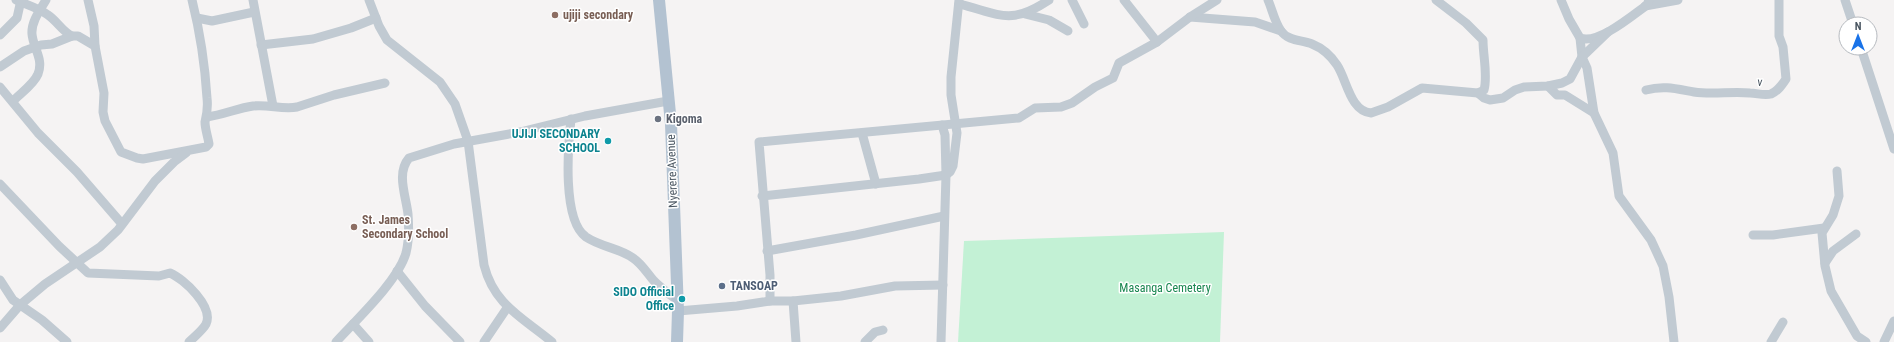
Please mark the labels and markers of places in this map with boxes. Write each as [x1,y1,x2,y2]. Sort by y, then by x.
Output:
place label: ujiji secondary [563,8,634,22]
marker: ujiji secondary [550,10,560,20]
place label: Kigoma [666,112,703,126]
marker: Kigoma [653,114,663,124]
place label: UJIJI SECONDARY SCHOOL [512,127,600,155]
marker: UJIJI SECONDARY SCHOOL [603,136,613,146]
place label: St. James Secondary School [362,213,448,241]
marker: St. James Secondary School [349,222,359,232]
place label: TANSOAP [730,279,778,293]
marker: TANSOAP [717,281,727,291]
place label: SIDO Official Office [613,285,674,313]
marker: SIDO Official Office [677,294,687,304]

